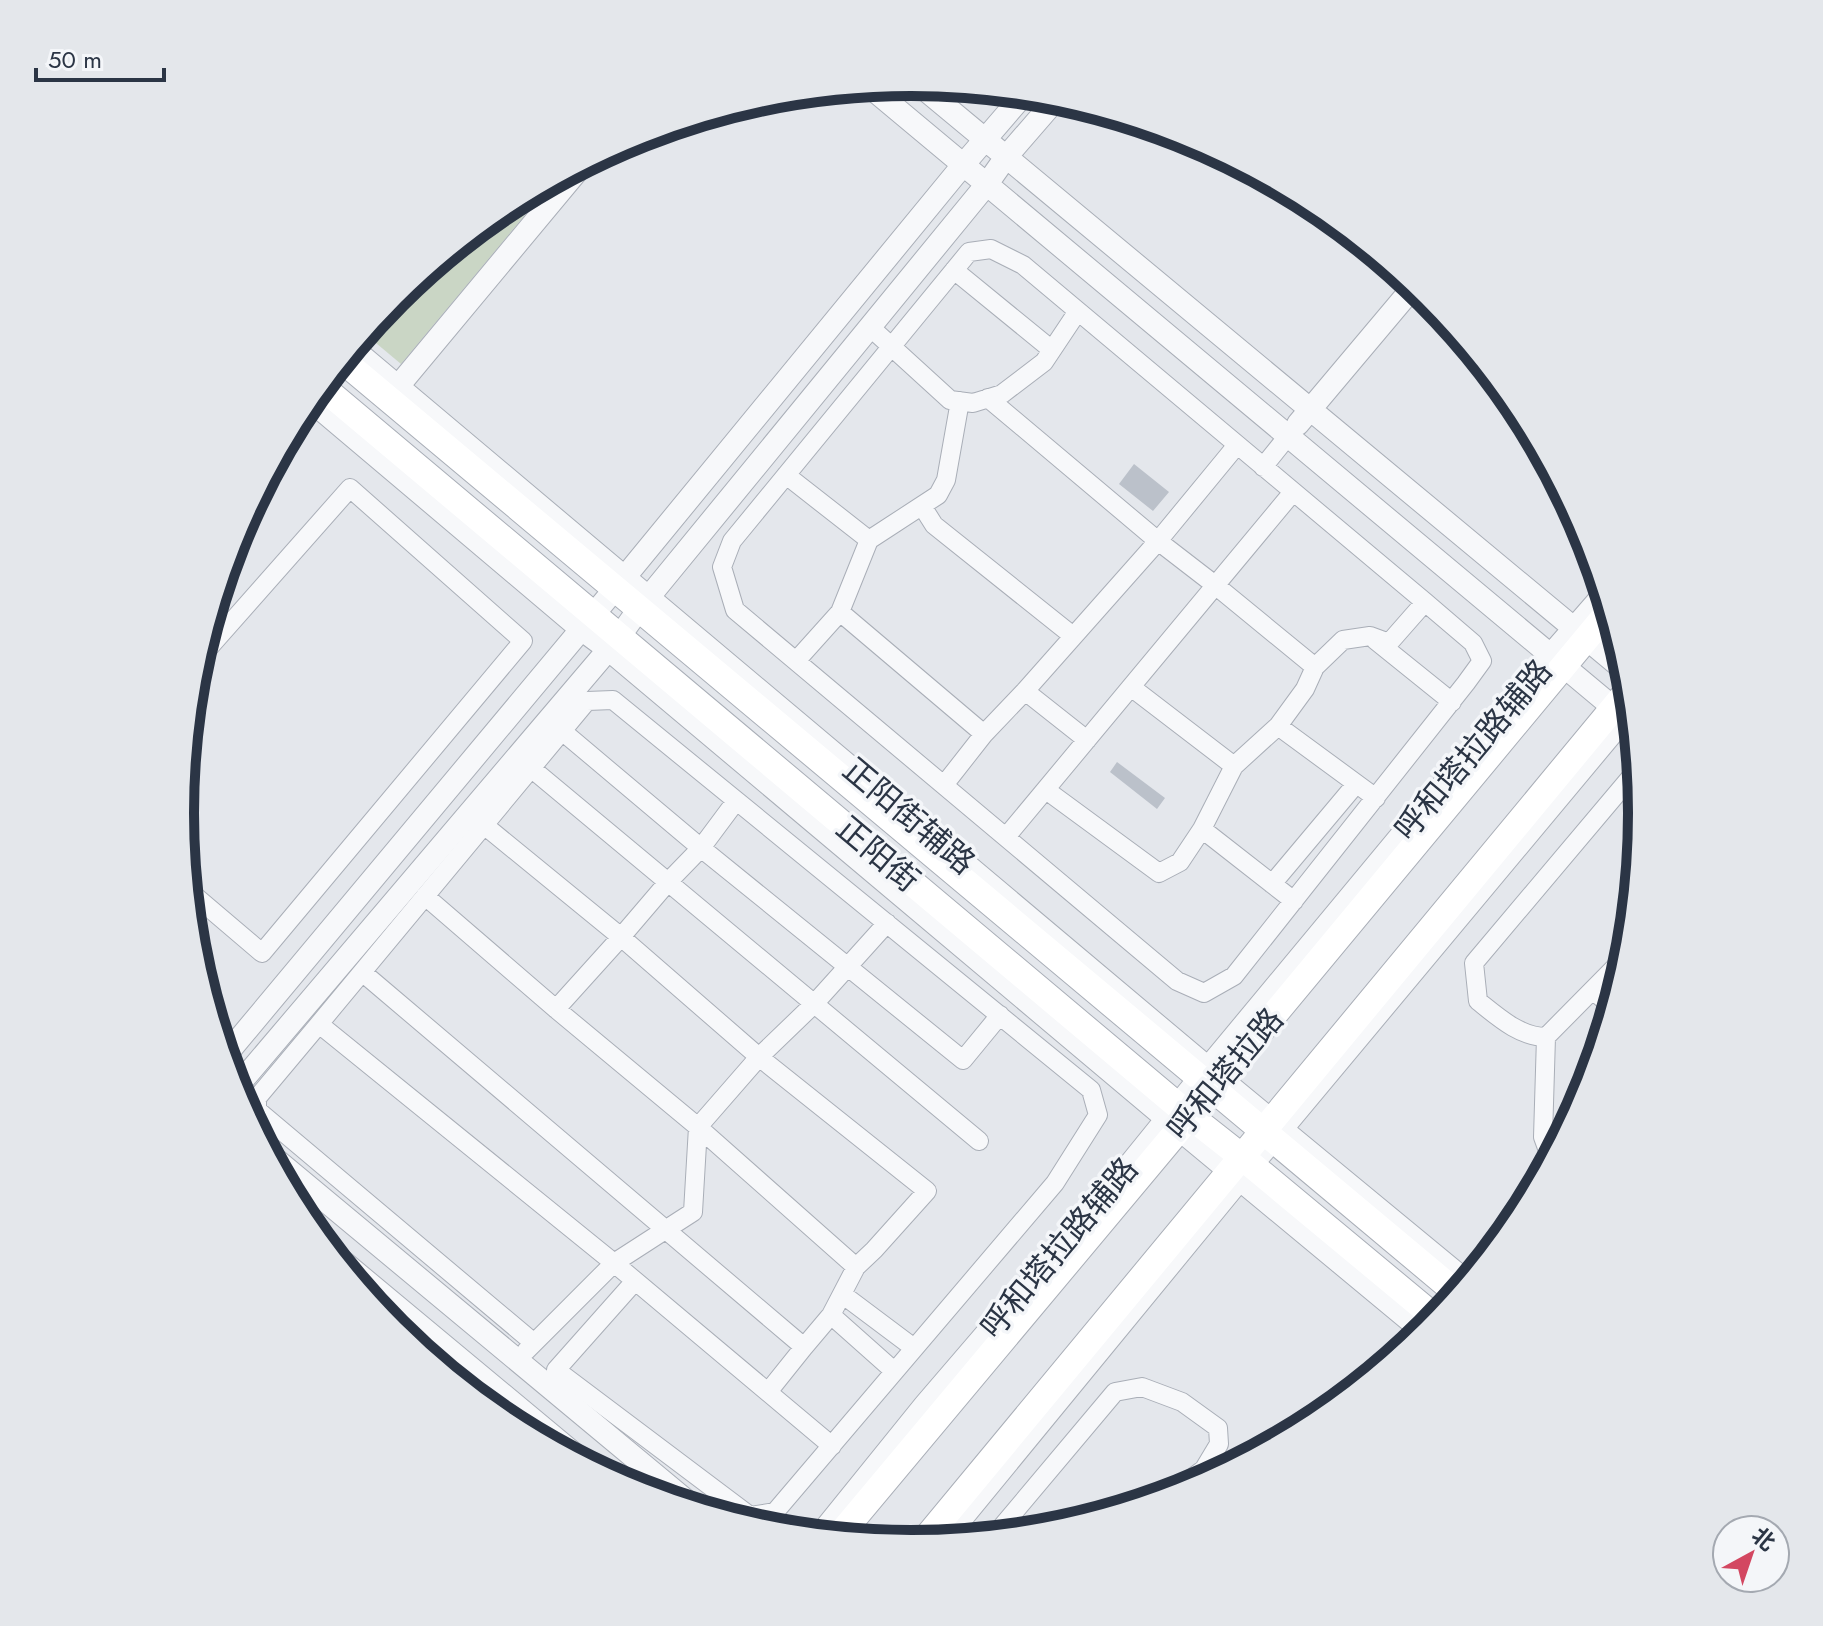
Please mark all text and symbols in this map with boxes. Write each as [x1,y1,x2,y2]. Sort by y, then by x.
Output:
scale bar [36,32,164,82]
text: 50 m [48,42,102,77]
street label: 呼和塔拉路辅路 [1383,649,1563,851]
street label: 正阳街辅路 [835,750,983,882]
street label: 正阳街 [829,808,927,900]
street label: 呼和塔拉路 [1156,998,1294,1150]
street label: 呼和塔拉路辅路 [969,1147,1149,1349]
north arrow [1711,1514,1791,1594]
text: 北 [1745,1519,1783,1558]

